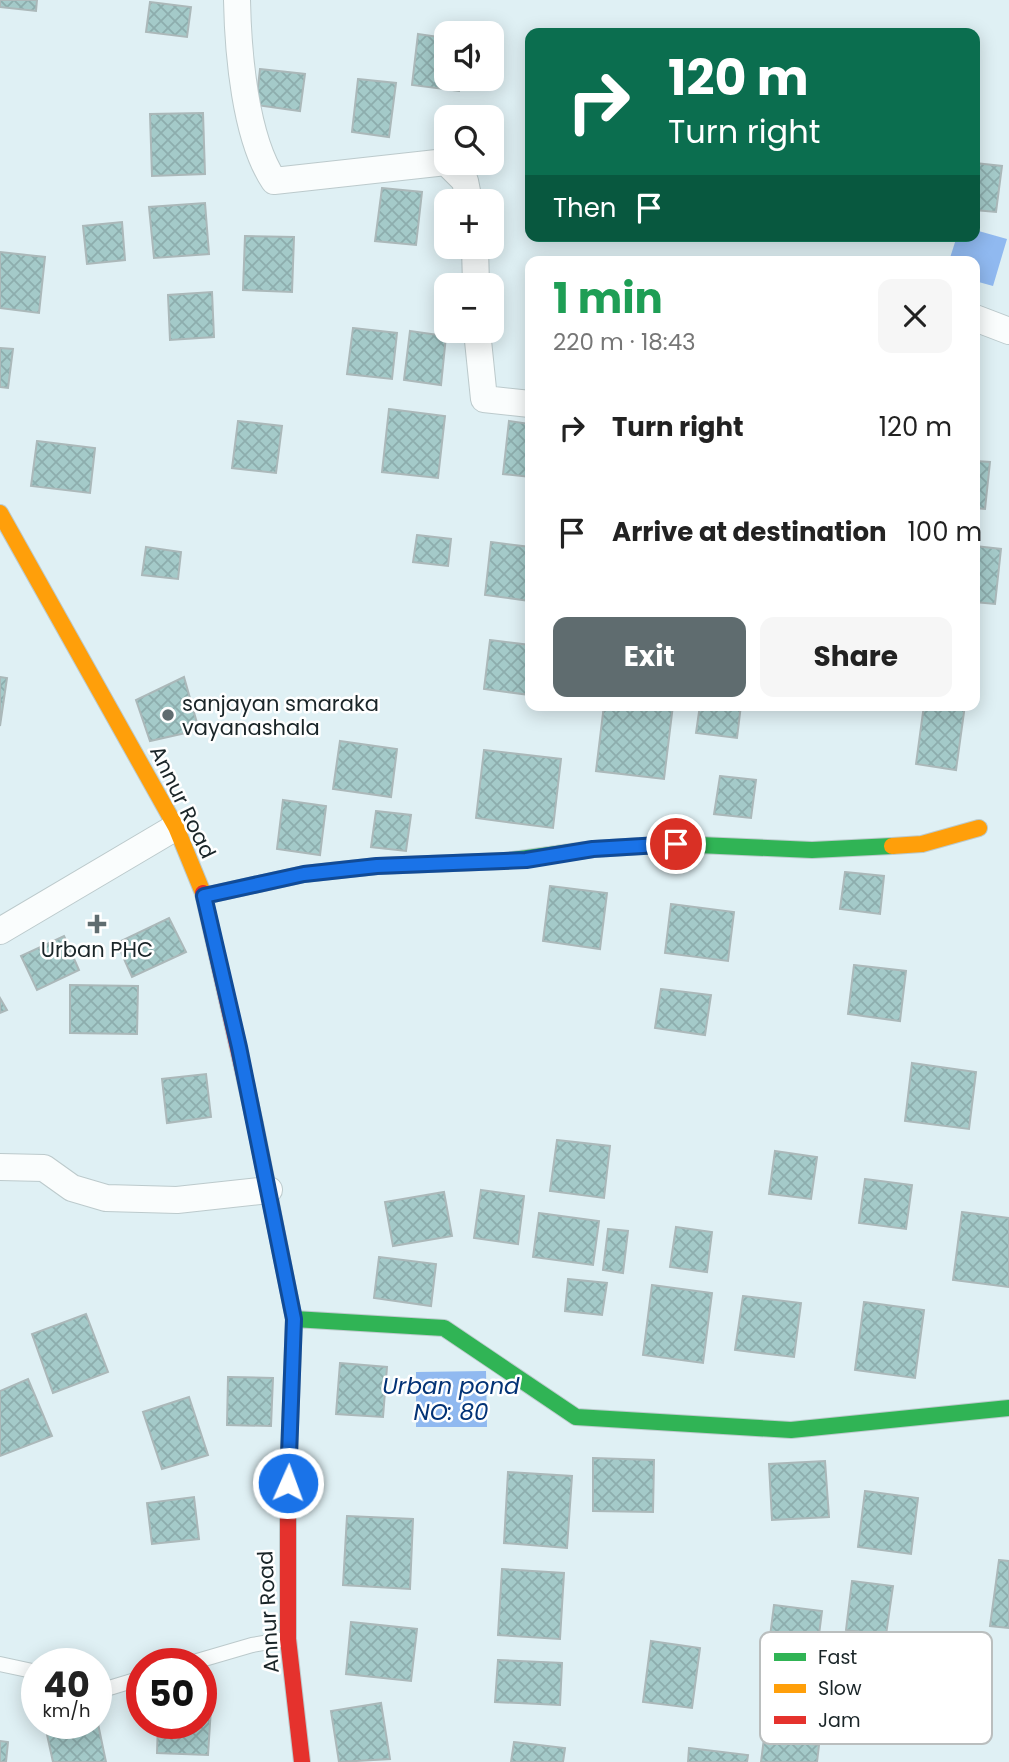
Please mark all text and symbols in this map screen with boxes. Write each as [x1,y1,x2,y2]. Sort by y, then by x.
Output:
map controls [434,21,504,343]
button: sound [434,21,504,91]
text: 120 m [668,44,809,112]
icon: right [553,56,644,147]
button: search [434,105,504,175]
text: Turn right [668,109,820,154]
button: + [434,189,504,259]
icon: arrive [630,189,668,227]
text: Then [553,190,616,226]
text: 1 min [553,269,663,328]
button: − [434,273,504,343]
button: close [878,279,952,353]
text: 220 m · 18:43 [553,326,696,358]
icon: right [553,409,591,447]
text: Turn right [612,409,744,445]
text: 120 m [879,409,952,445]
icon: arrive [553,514,591,552]
text: Arrive at destination [612,514,887,550]
text: 100 m [908,514,982,550]
button: Exit [553,617,746,697]
button: Share [760,617,952,697]
place label: sanjayan smaraka vayanashala [182,689,379,742]
marker: sanjayan smaraka vayanashala [160,707,176,723]
street label: Annur Road [143,741,223,863]
pin [646,814,706,874]
icon: arrive [657,825,695,863]
marker: Urban PHC [87,914,107,934]
place label: Urban PHC [41,935,153,964]
water label: Urban pond NO: 80 [382,1370,520,1428]
position arrow [251,1446,325,1520]
street label: Annur Road [250,1550,286,1674]
legend [760,1632,992,1744]
text: Fast [818,1644,857,1671]
speed limit sign: 50 [126,1648,217,1739]
text: 40 [43,1660,90,1709]
text: Slow [818,1675,862,1702]
text: km/h [43,1698,90,1723]
text: Jam [818,1707,860,1734]

